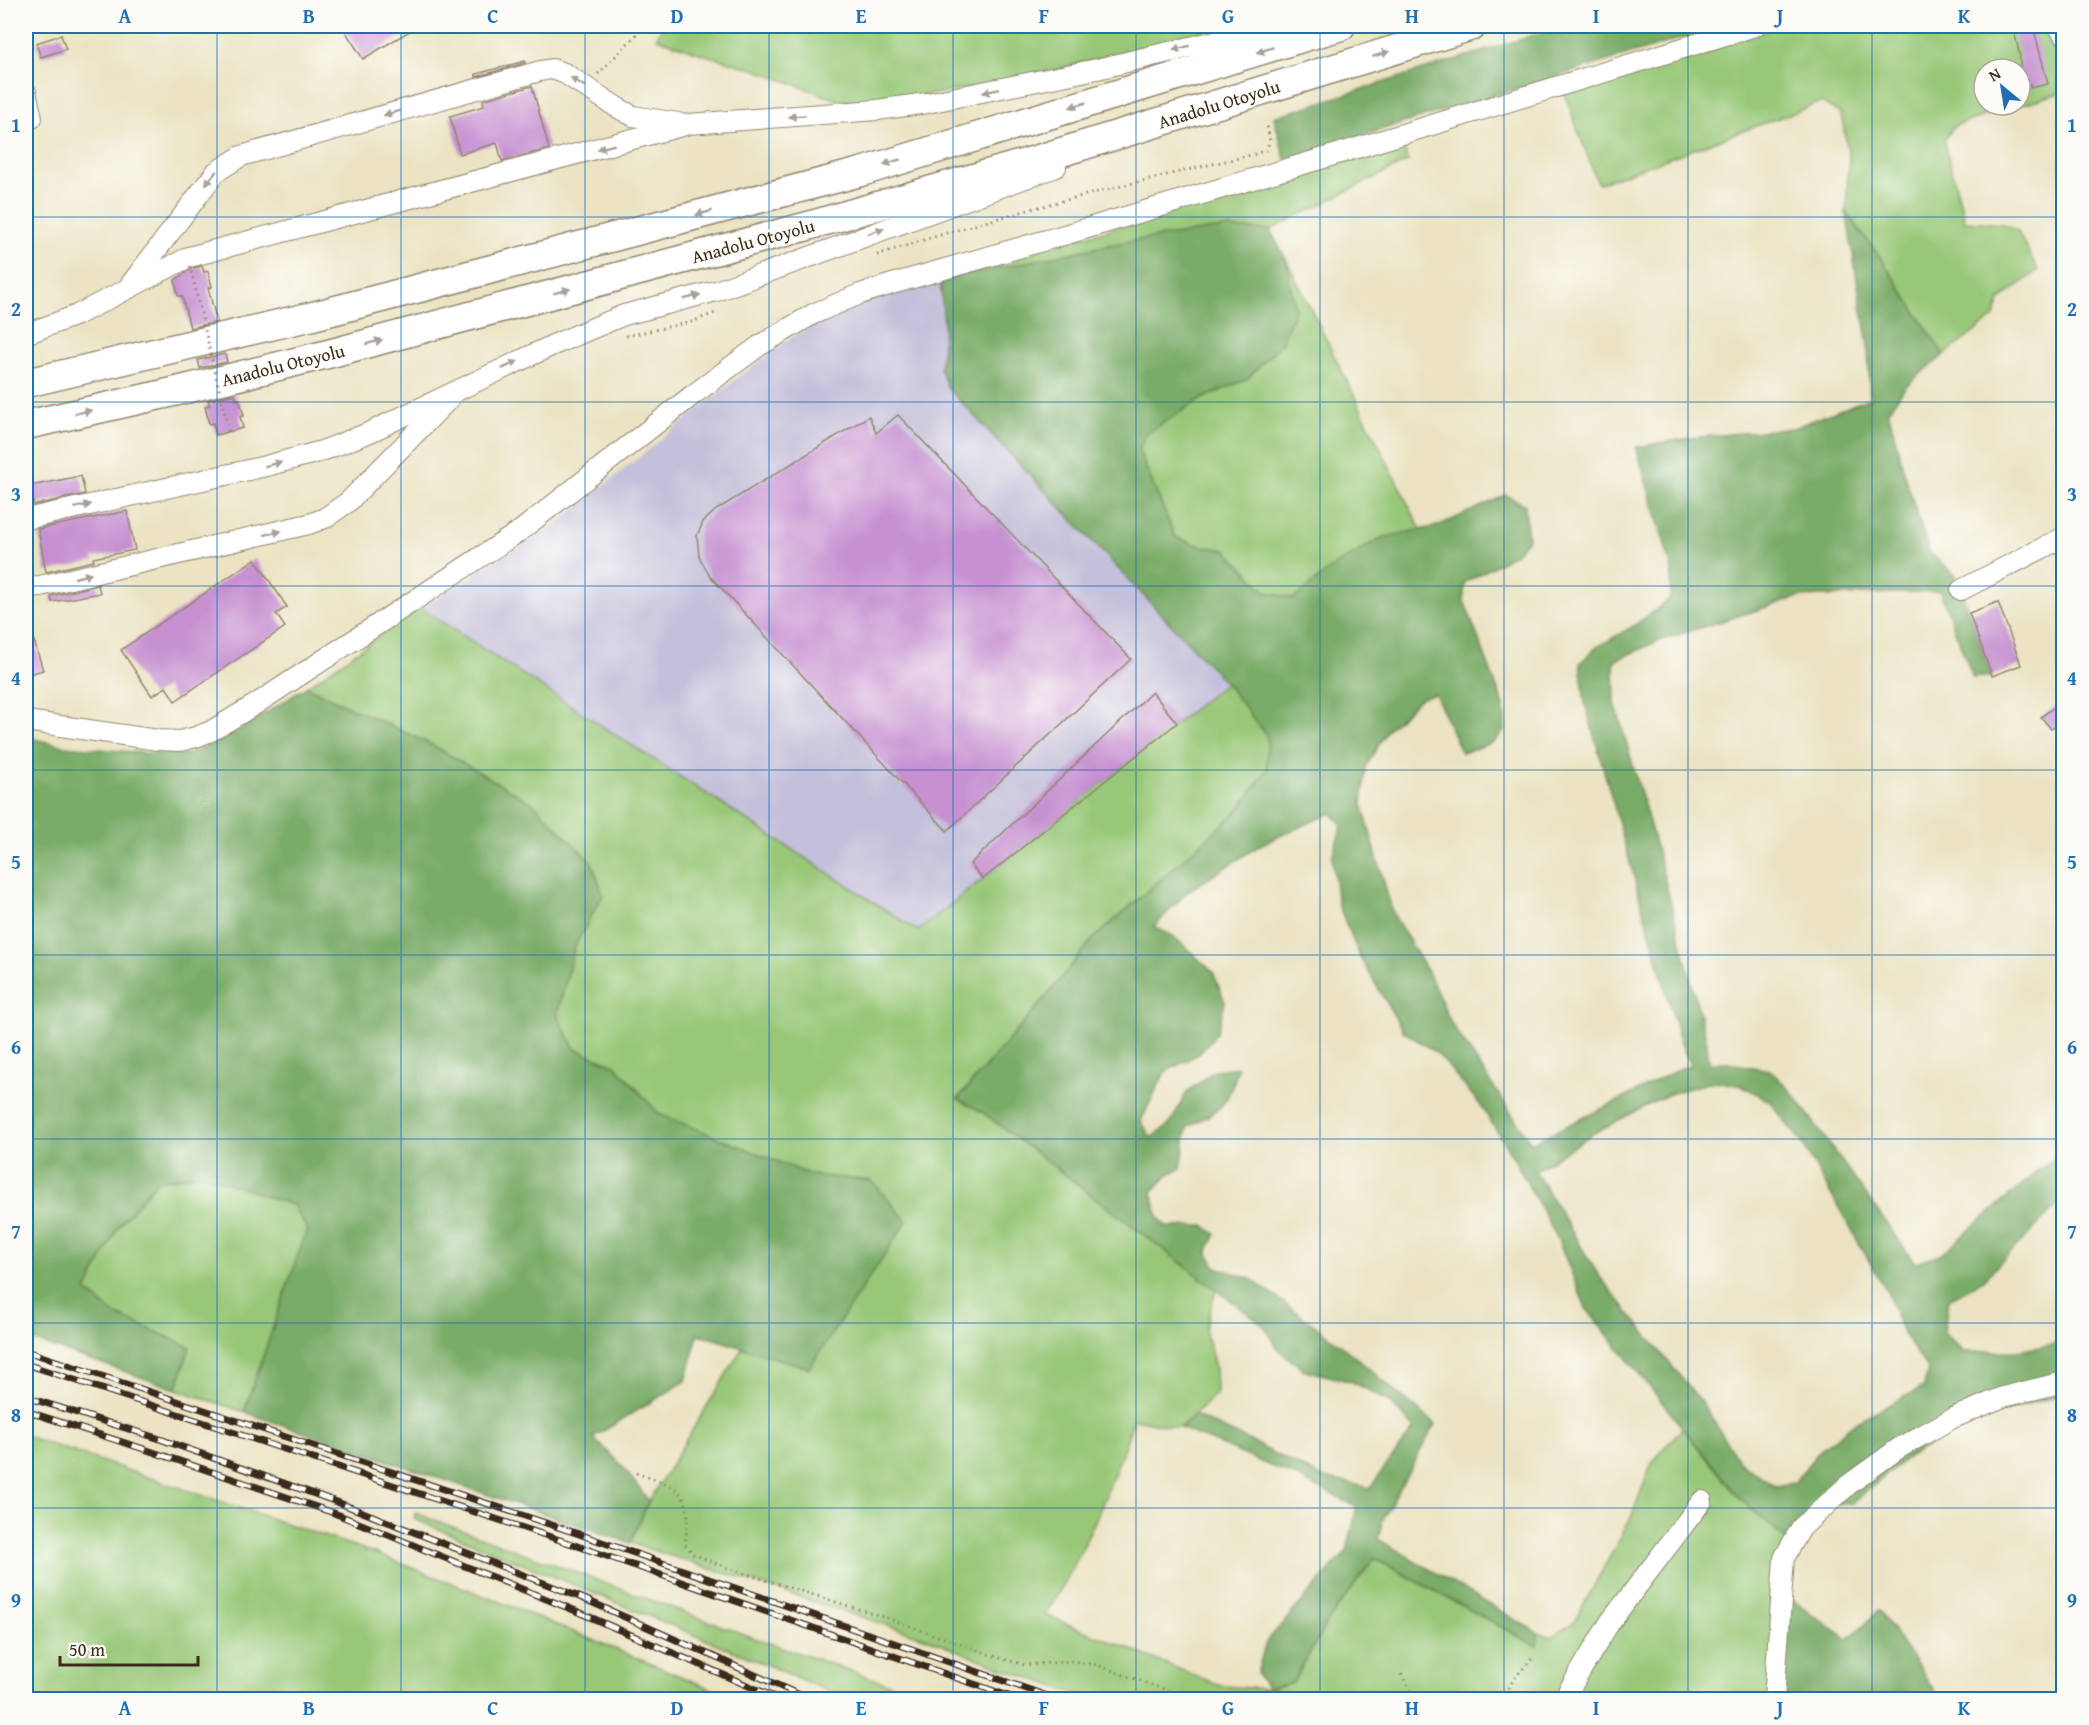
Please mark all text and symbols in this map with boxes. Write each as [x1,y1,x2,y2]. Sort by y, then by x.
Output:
text: A [119,1,132,30]
text: B [303,1,315,30]
text: C [487,1,499,30]
text: D [670,1,684,30]
text: E [856,1,867,30]
text: F [1039,1,1049,30]
text: G [1222,1,1234,30]
text: H [1405,1,1419,30]
text: I [1593,1,1599,30]
text: J [1774,1,1784,30]
text: K [1958,1,1971,30]
one-way arrow [1171,43,1190,53]
one-way arrow [1256,46,1274,55]
one-way arrow [1372,49,1390,58]
north arrow [1972,57,2032,117]
text: N [1984,61,2005,87]
street label: Anadolu Otoyolu [1155,73,1284,135]
one-way arrow [570,77,586,88]
one-way arrow [981,87,1000,96]
one-way arrow [1069,101,1087,110]
one-way arrow [383,109,401,118]
text: 1 [11,110,21,139]
text: 1 [2067,110,2077,139]
one-way arrow [788,111,807,121]
one-way arrow [596,142,615,152]
one-way arrow [883,158,901,167]
one-way arrow [205,170,218,186]
one-way arrow [694,209,713,219]
street label: Anadolu Otoyolu [689,212,818,270]
one-way arrow [867,226,885,236]
one-way arrow [554,286,572,295]
one-way arrow [683,292,701,301]
text: 2 [11,294,21,323]
text: 2 [2067,294,2077,323]
one-way arrow [365,336,383,346]
street label: Anadolu Otoyolu [219,337,348,393]
one-way arrow [502,361,519,370]
one-way arrow [73,407,92,417]
one-way arrow [264,459,282,469]
text: 3 [11,479,21,508]
text: 3 [2067,479,2077,508]
one-way arrow [73,501,92,511]
one-way arrow [264,527,282,537]
one-way arrow [74,571,92,581]
text: 4 [11,663,21,692]
text: 4 [2067,663,2077,692]
text: 5 [11,847,21,876]
text: 5 [2067,847,2077,876]
text: 6 [11,1032,21,1061]
text: 6 [2067,1032,2077,1061]
text: 7 [11,1216,21,1245]
text: 7 [2067,1216,2077,1245]
text: 8 [11,1400,21,1429]
text: 8 [2067,1400,2077,1429]
text: 9 [11,1585,21,1614]
text: 9 [2067,1585,2077,1614]
scale bar [60,1629,198,1667]
text: 50 m [69,1636,105,1663]
text: A [119,1693,132,1722]
text: B [303,1693,315,1722]
text: C [487,1693,499,1722]
text: D [670,1693,684,1722]
text: E [856,1693,867,1722]
text: F [1039,1693,1049,1722]
text: G [1222,1693,1234,1722]
text: H [1405,1693,1419,1722]
text: I [1593,1693,1599,1722]
text: J [1774,1693,1784,1722]
text: K [1958,1693,1971,1722]

